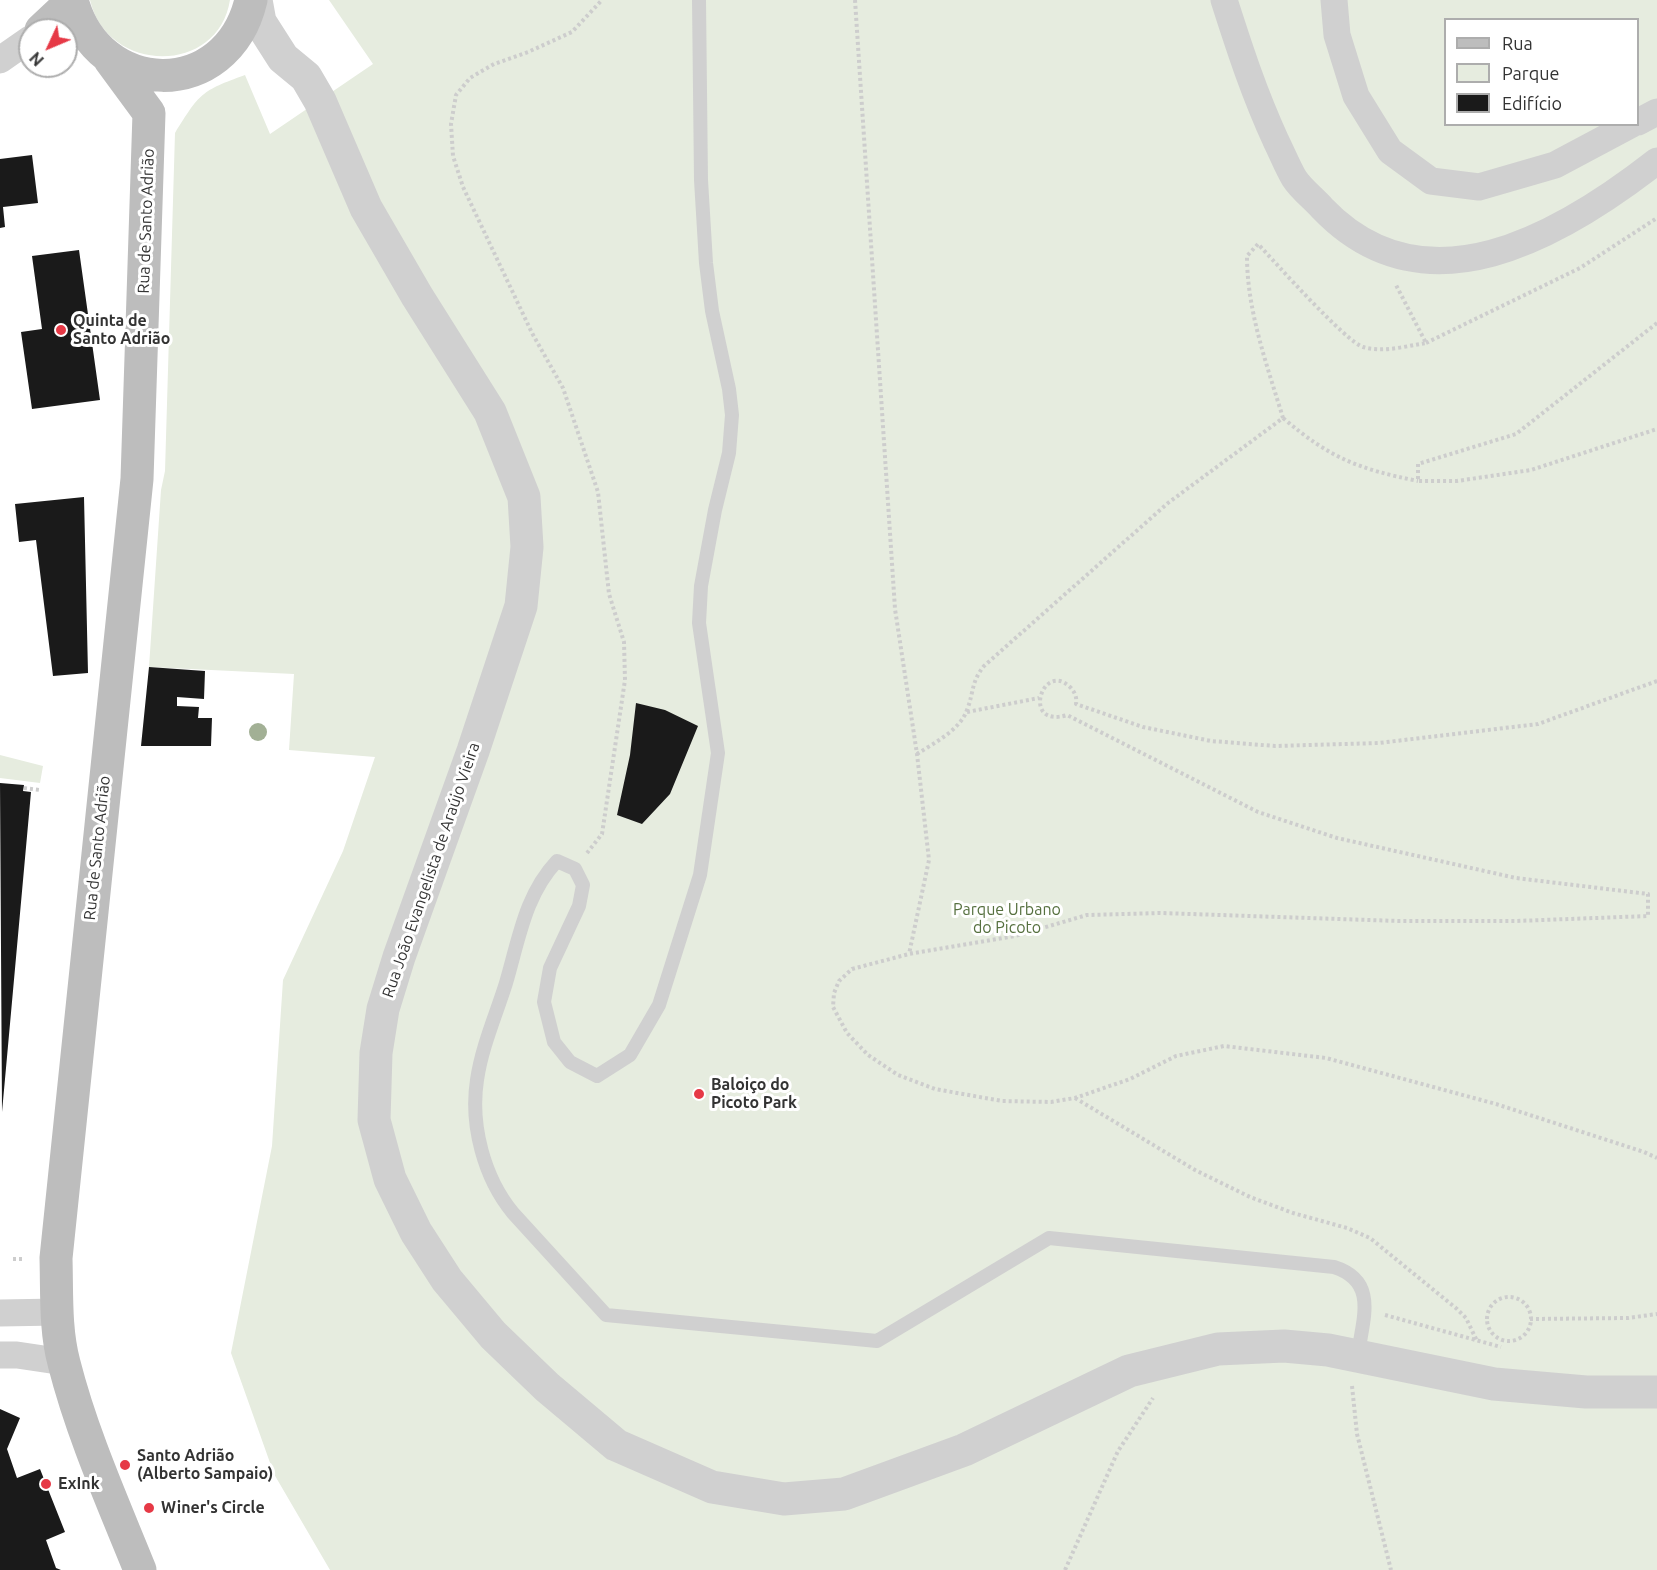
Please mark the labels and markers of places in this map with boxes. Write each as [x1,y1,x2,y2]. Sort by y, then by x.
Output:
place label: Quinta de Santo Adrião [73,311,170,349]
marker: Quinta de Santo Adrião [54,323,68,337]
place label: Baloiço do Picoto Park [711,1075,797,1113]
marker: Baloiço do Picoto Park [692,1087,706,1101]
place label: Santo Adrião (Alberto Sampaio) [137,1446,273,1484]
marker: Santo Adrião (Alberto Sampaio) [118,1458,132,1472]
place label: ExInk [58,1474,100,1494]
marker: ExInk [39,1477,53,1491]
place label: Winer's Circle [161,1498,265,1518]
marker: Winer's Circle [142,1501,156,1515]

